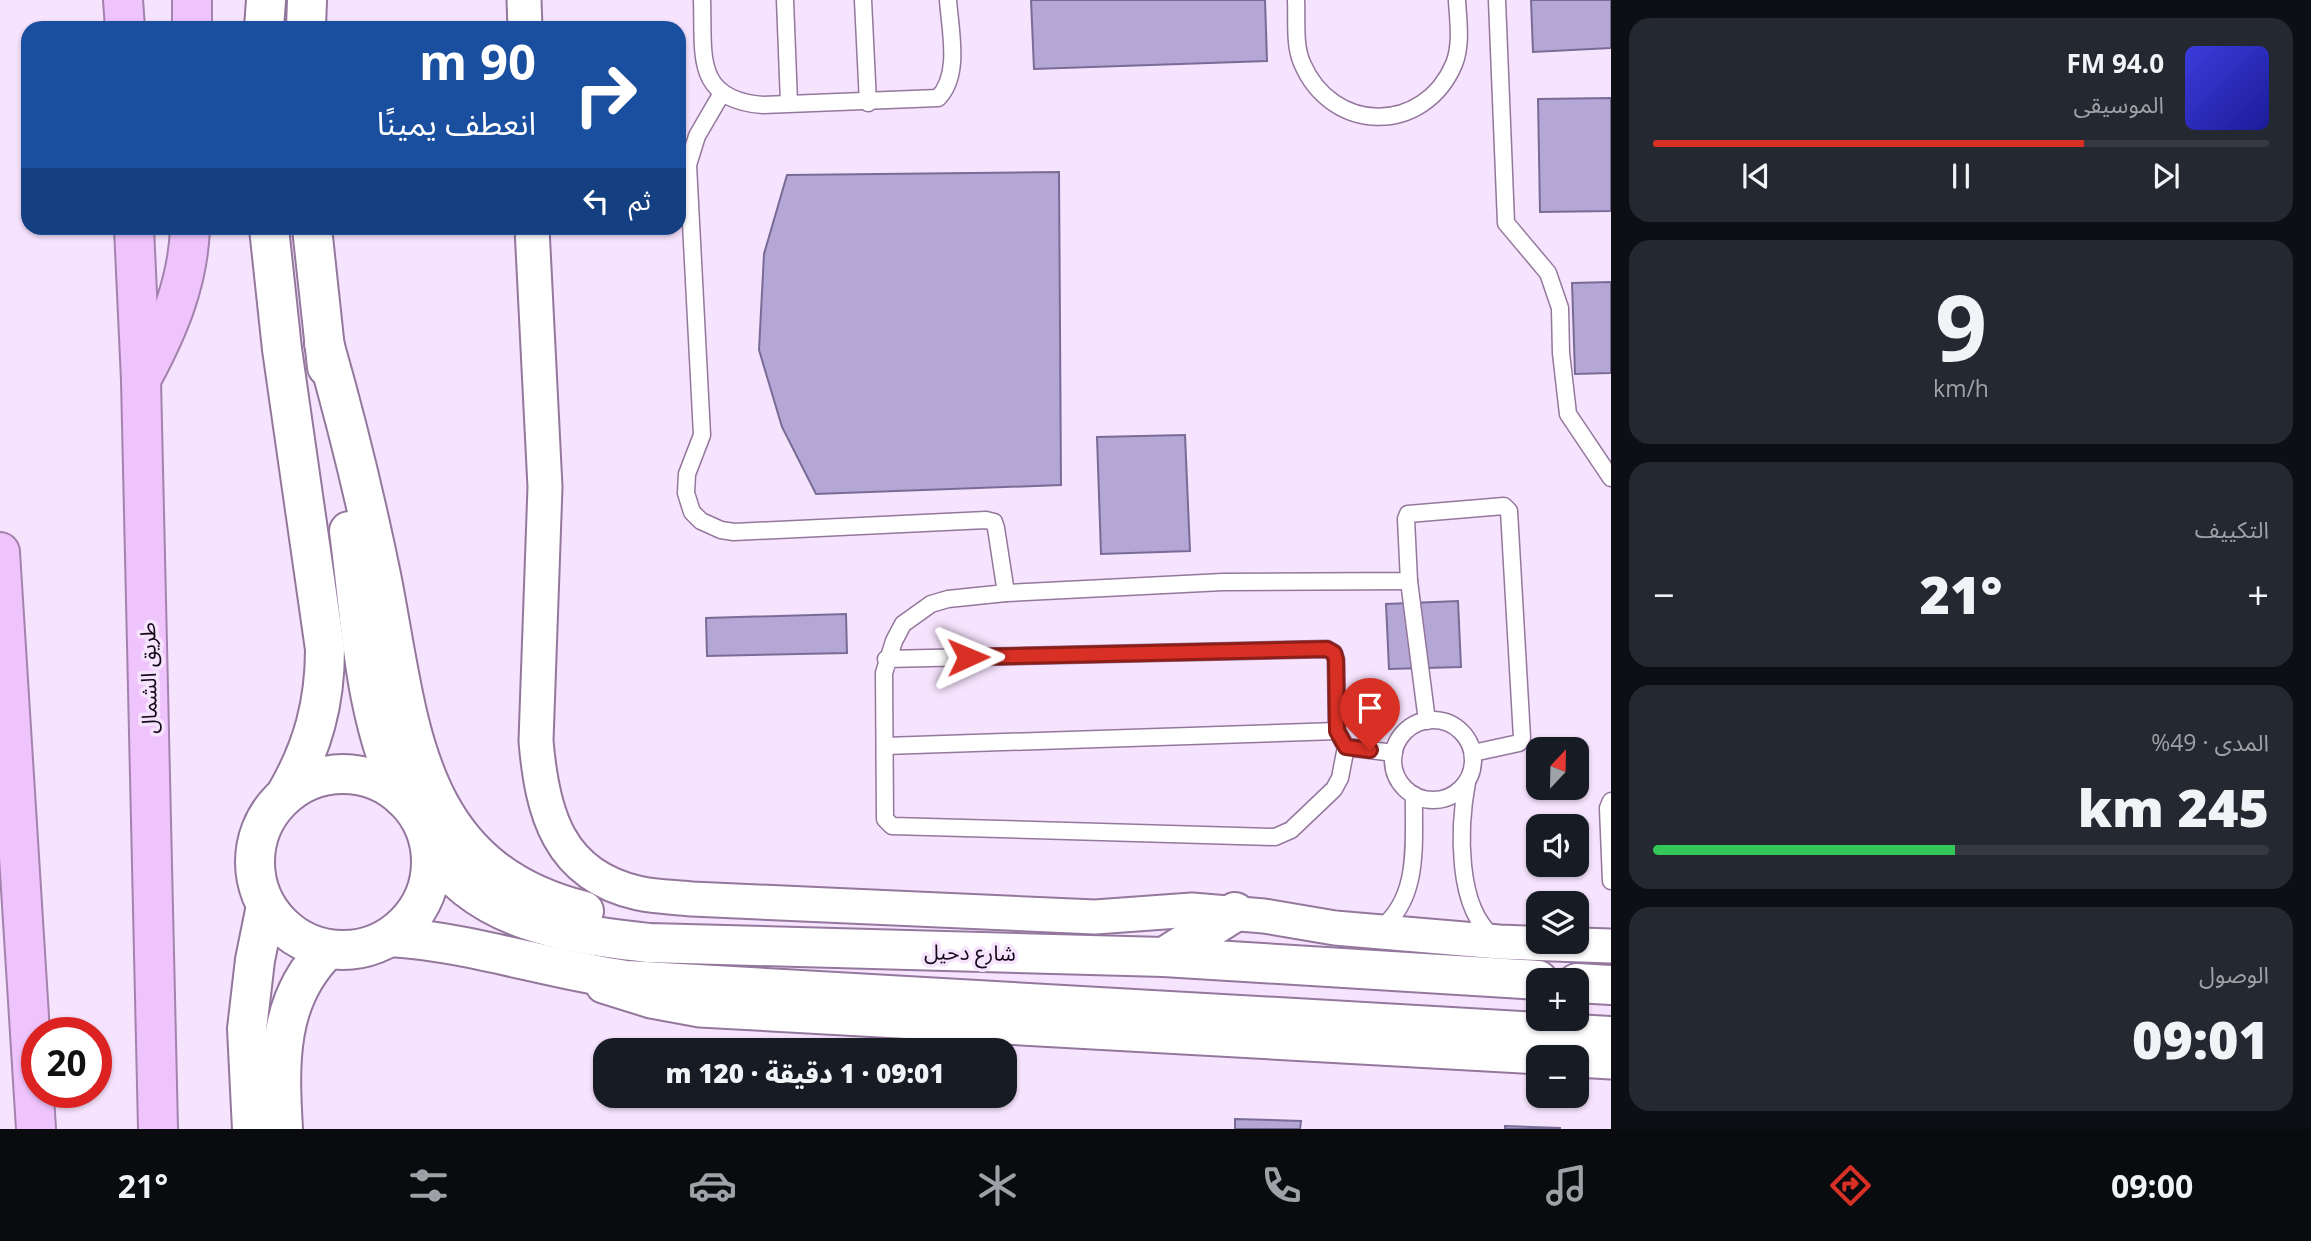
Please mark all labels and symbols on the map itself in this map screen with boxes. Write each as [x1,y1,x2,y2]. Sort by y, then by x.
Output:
position arrow [931,620,1005,694]
street label: طريق الشمال [133,622,163,734]
pin [1340,678,1400,750]
north arrow [1526,737,1589,800]
street label: شارع دحيل [924,937,1016,969]
speed limit sign: 20 [21,1017,112,1108]

